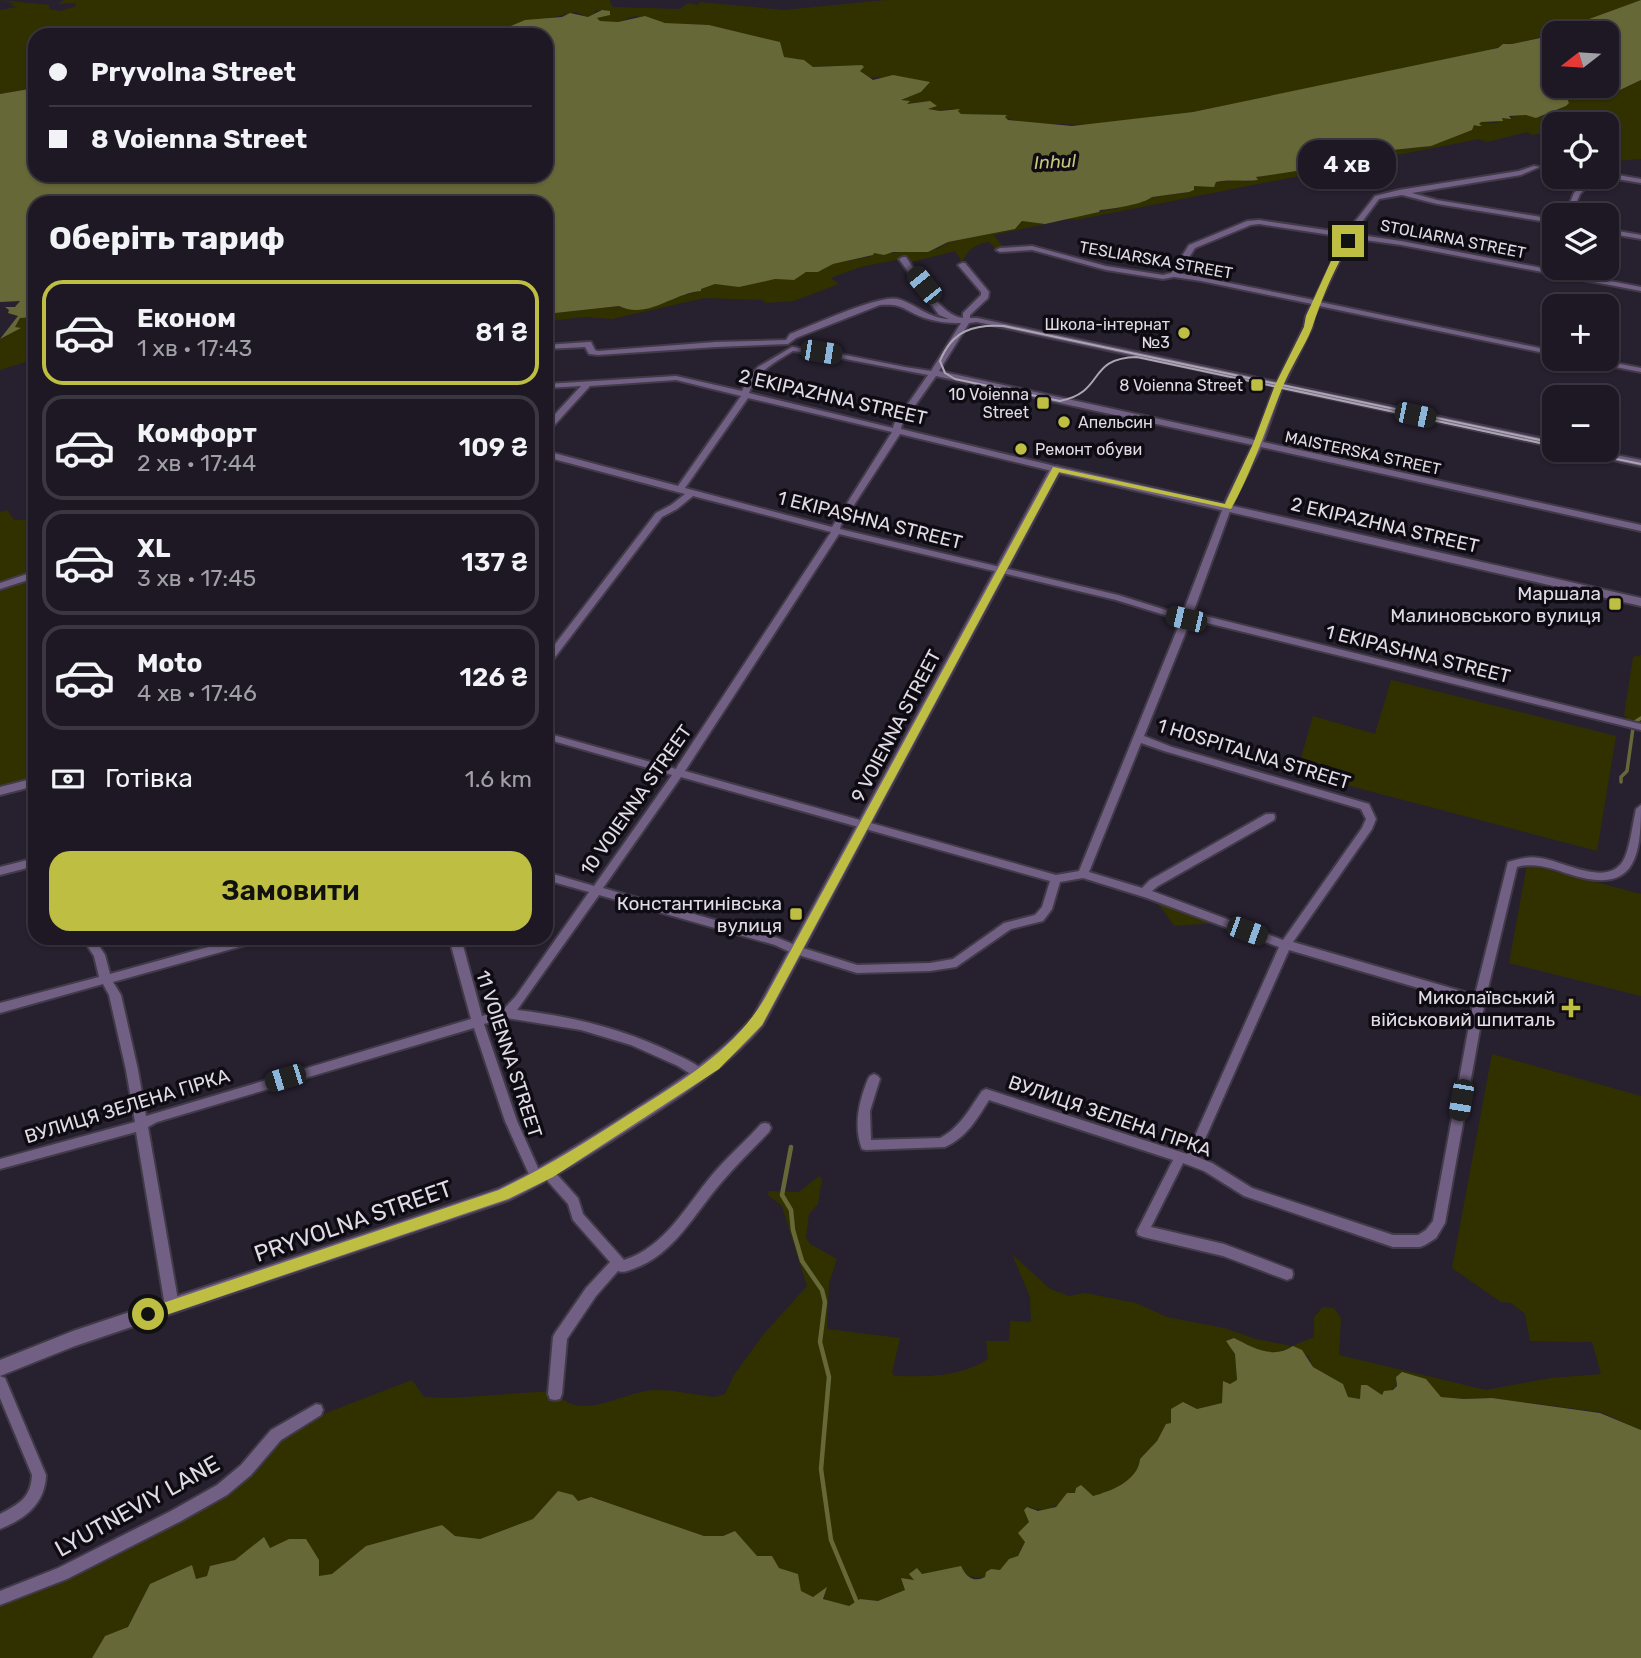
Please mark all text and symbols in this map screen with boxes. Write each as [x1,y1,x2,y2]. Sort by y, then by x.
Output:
north arrow [1542,21,1619,98]
map controls [1542,21,1619,462]
text: Pryvolna Street [91,57,296,88]
button: locate [1542,112,1619,189]
text: 8 Voienna Street [91,124,307,155]
callout: 4 хв [1299,140,1397,188]
water label: Inhul [1033,150,1077,174]
text: 4 хв [1323,150,1371,178]
button: layers [1542,203,1619,280]
street label: STOLIARNA STREET [1379,216,1527,262]
text: Оберіть тариф [49,219,285,257]
route end [1332,225,1364,257]
street label: TESLIARSKA STREET [1078,237,1234,283]
car [903,262,946,308]
button: + [1542,294,1619,371]
icon: car [53,301,116,364]
text: Економ [137,303,236,334]
place label: Школа-інтернат №3 [1045,315,1170,352]
text: 81 ₴ [475,317,528,348]
marker: Школа-інтернат №3 [1176,325,1192,341]
text: 1 хв · 17:43 [137,334,252,362]
car [799,338,844,366]
street label: 2 EKIPAZHNA STREET [737,364,929,430]
place label: 8 Voienna Street [1119,376,1243,395]
marker: 8 Voienna Street [1249,377,1265,393]
place label: 10 Voienna Street [949,385,1029,422]
button: − [1542,385,1619,462]
marker: 10 Voienna Street [1035,395,1051,411]
car [1393,400,1438,430]
place label: Апельсин [1078,413,1153,432]
marker: Апельсин [1056,414,1072,430]
icon: car [53,416,116,479]
text: Комфорт [137,418,257,449]
street label: MAISTERSKA STREET [1283,427,1443,479]
text: 109 ₴ [459,432,528,463]
place label: Ремонт обуви [1035,440,1142,459]
marker: Ремонт обуви [1013,441,1029,457]
text: 2 хв · 17:44 [137,449,256,477]
street label: 1 EKIPASHNA STREET [775,486,965,554]
street label: 2 EKIPAZHNA STREET [1289,492,1481,558]
icon: car [53,531,116,594]
text: XL [137,533,170,564]
text: 137 ₴ [461,547,528,578]
text: 3 хв · 17:45 [137,564,256,592]
place label: Маршала Малиновського вулиця [1390,582,1601,627]
marker: Маршала Малиновського вулиця [1607,596,1623,612]
car [1164,604,1209,634]
street label: 1 EKIPASHNA STREET [1323,620,1513,688]
icon: car [53,646,116,709]
street label: 9 VOIENNA STREET [846,646,946,806]
text: Moto [137,648,202,679]
text: 126 ₴ [459,662,528,693]
text: 4 хв · 17:46 [137,679,257,707]
street label: 1 HOSPITALNA STREET [1155,714,1353,794]
street label: 10 VOIENNA STREET [575,720,697,880]
icon: cash [49,760,87,798]
text: Готівка [105,763,193,794]
text: 1.6 km [465,765,532,793]
button: Замовити [49,851,532,931]
place label: Константинівська вулиця [617,892,782,937]
marker: Константинівська вулиця [788,906,804,922]
car [1224,914,1271,948]
street label: 11 VOIENNA STREET [471,967,547,1141]
place label: Миколаївський військовий шпиталь [1371,986,1555,1031]
marker: Миколаївський військовий шпиталь [1561,998,1581,1018]
car [262,1062,309,1094]
street label: ВУЛИЦЯ ЗЕЛЕНА ГІРКА [22,1064,233,1148]
street label: ВУЛИЦЯ ЗЕЛЕНА ГІРКА [1005,1070,1215,1162]
car [1448,1077,1475,1123]
street label: PRYVOLNA STREET [250,1174,456,1268]
route start [132,1298,164,1330]
street label: LYUTNEVIY LANE [50,1449,224,1563]

